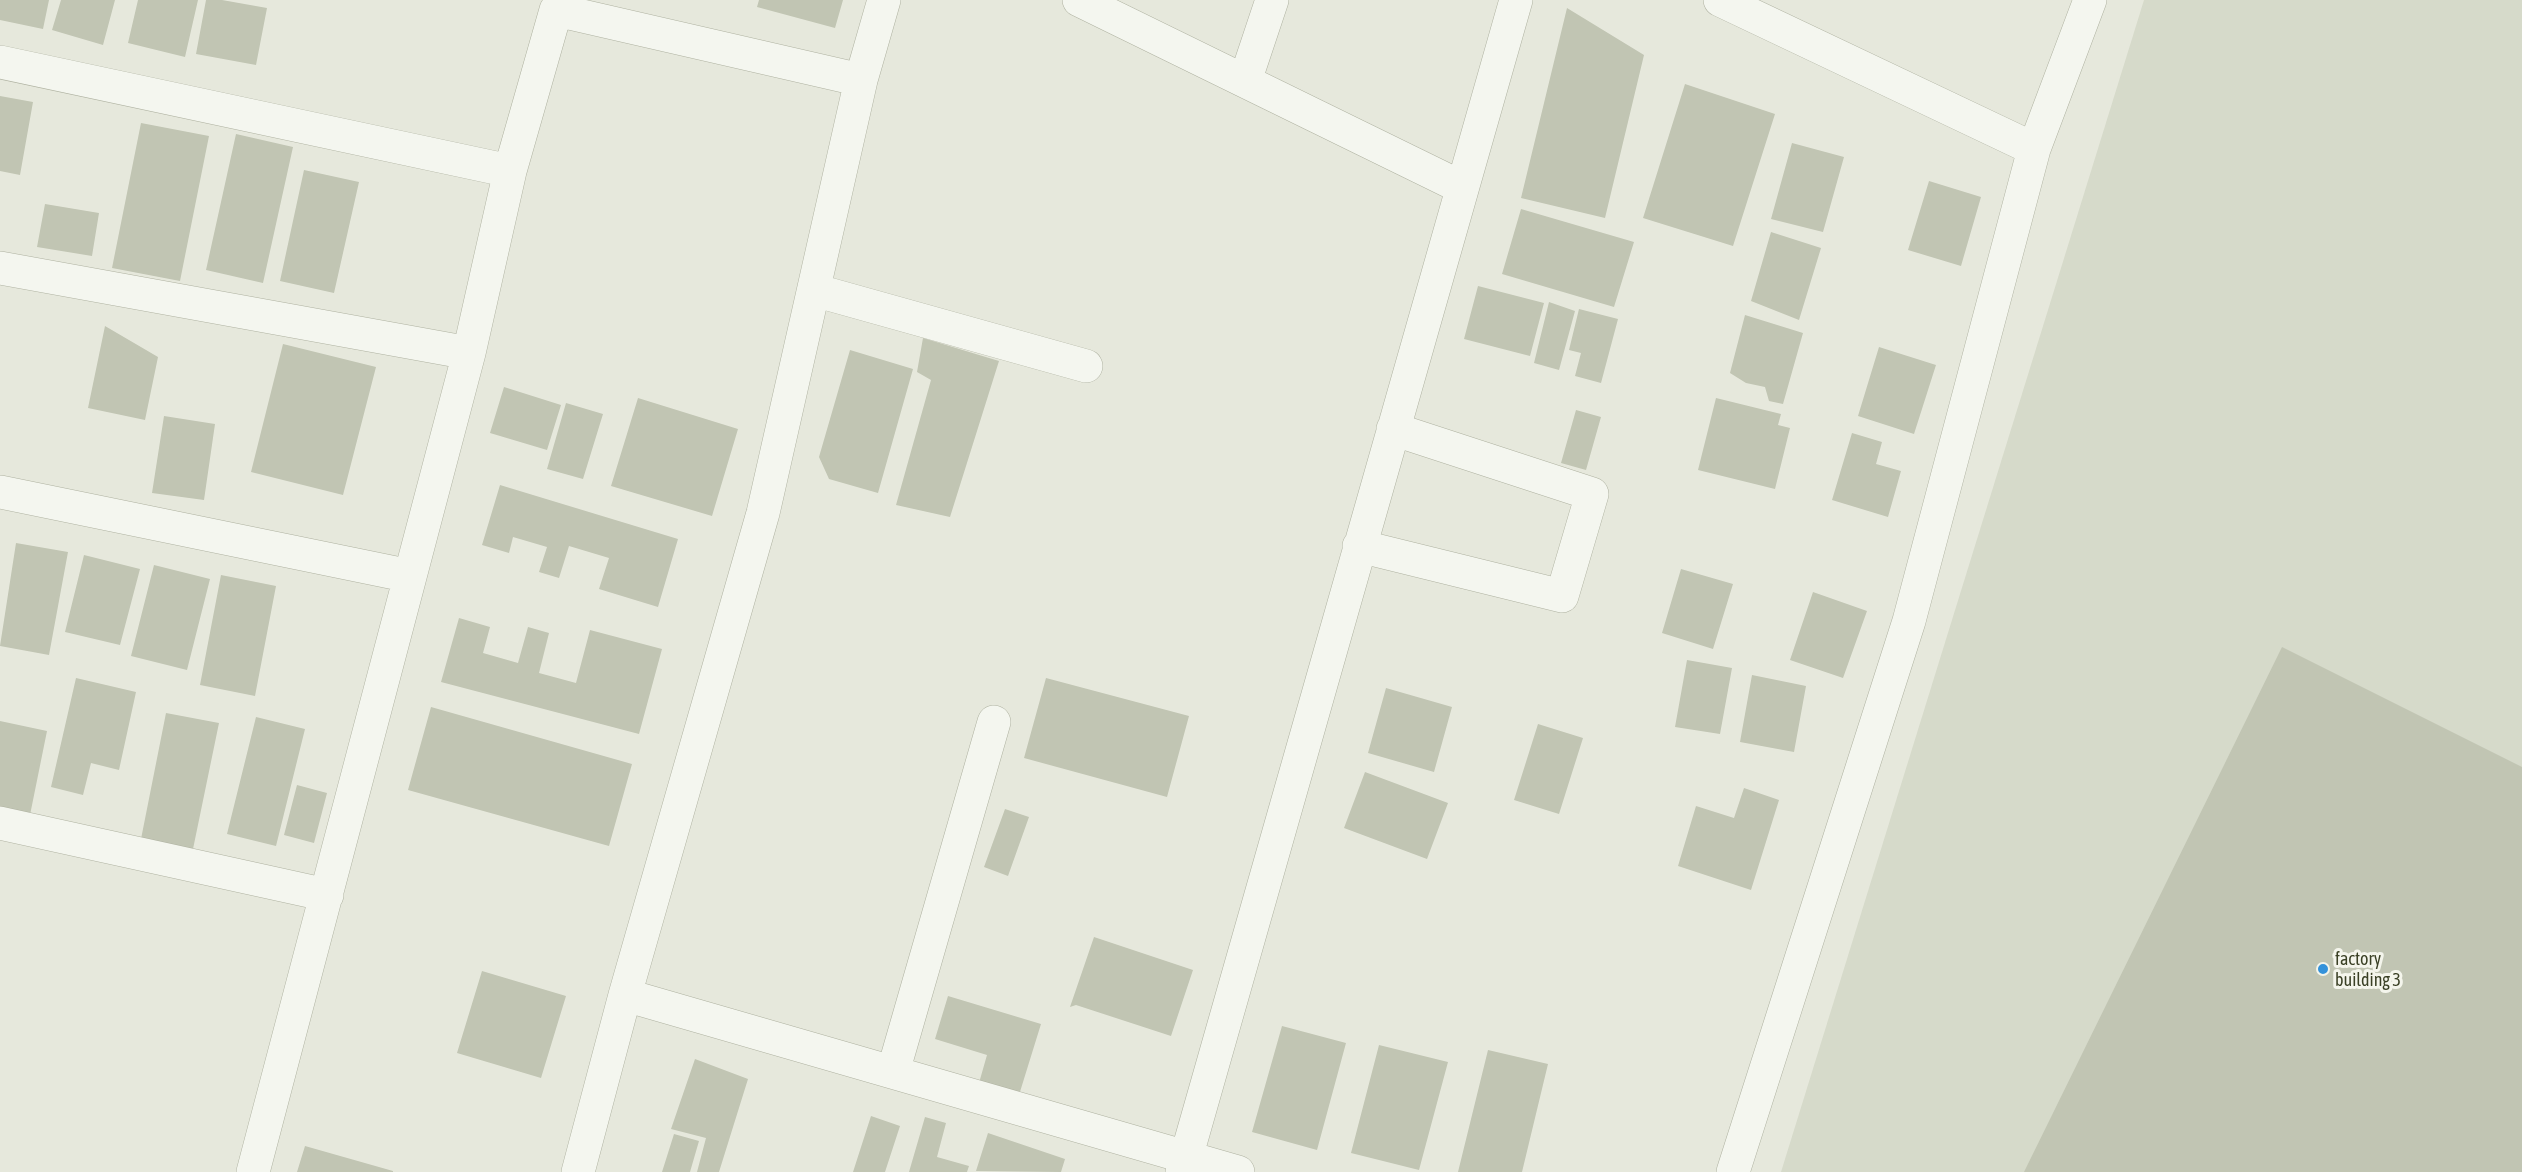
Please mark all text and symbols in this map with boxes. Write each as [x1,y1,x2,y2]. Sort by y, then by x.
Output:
place label: factory building 3 [2335,948,2401,990]
marker: factory building 3 [2316,962,2330,976]

